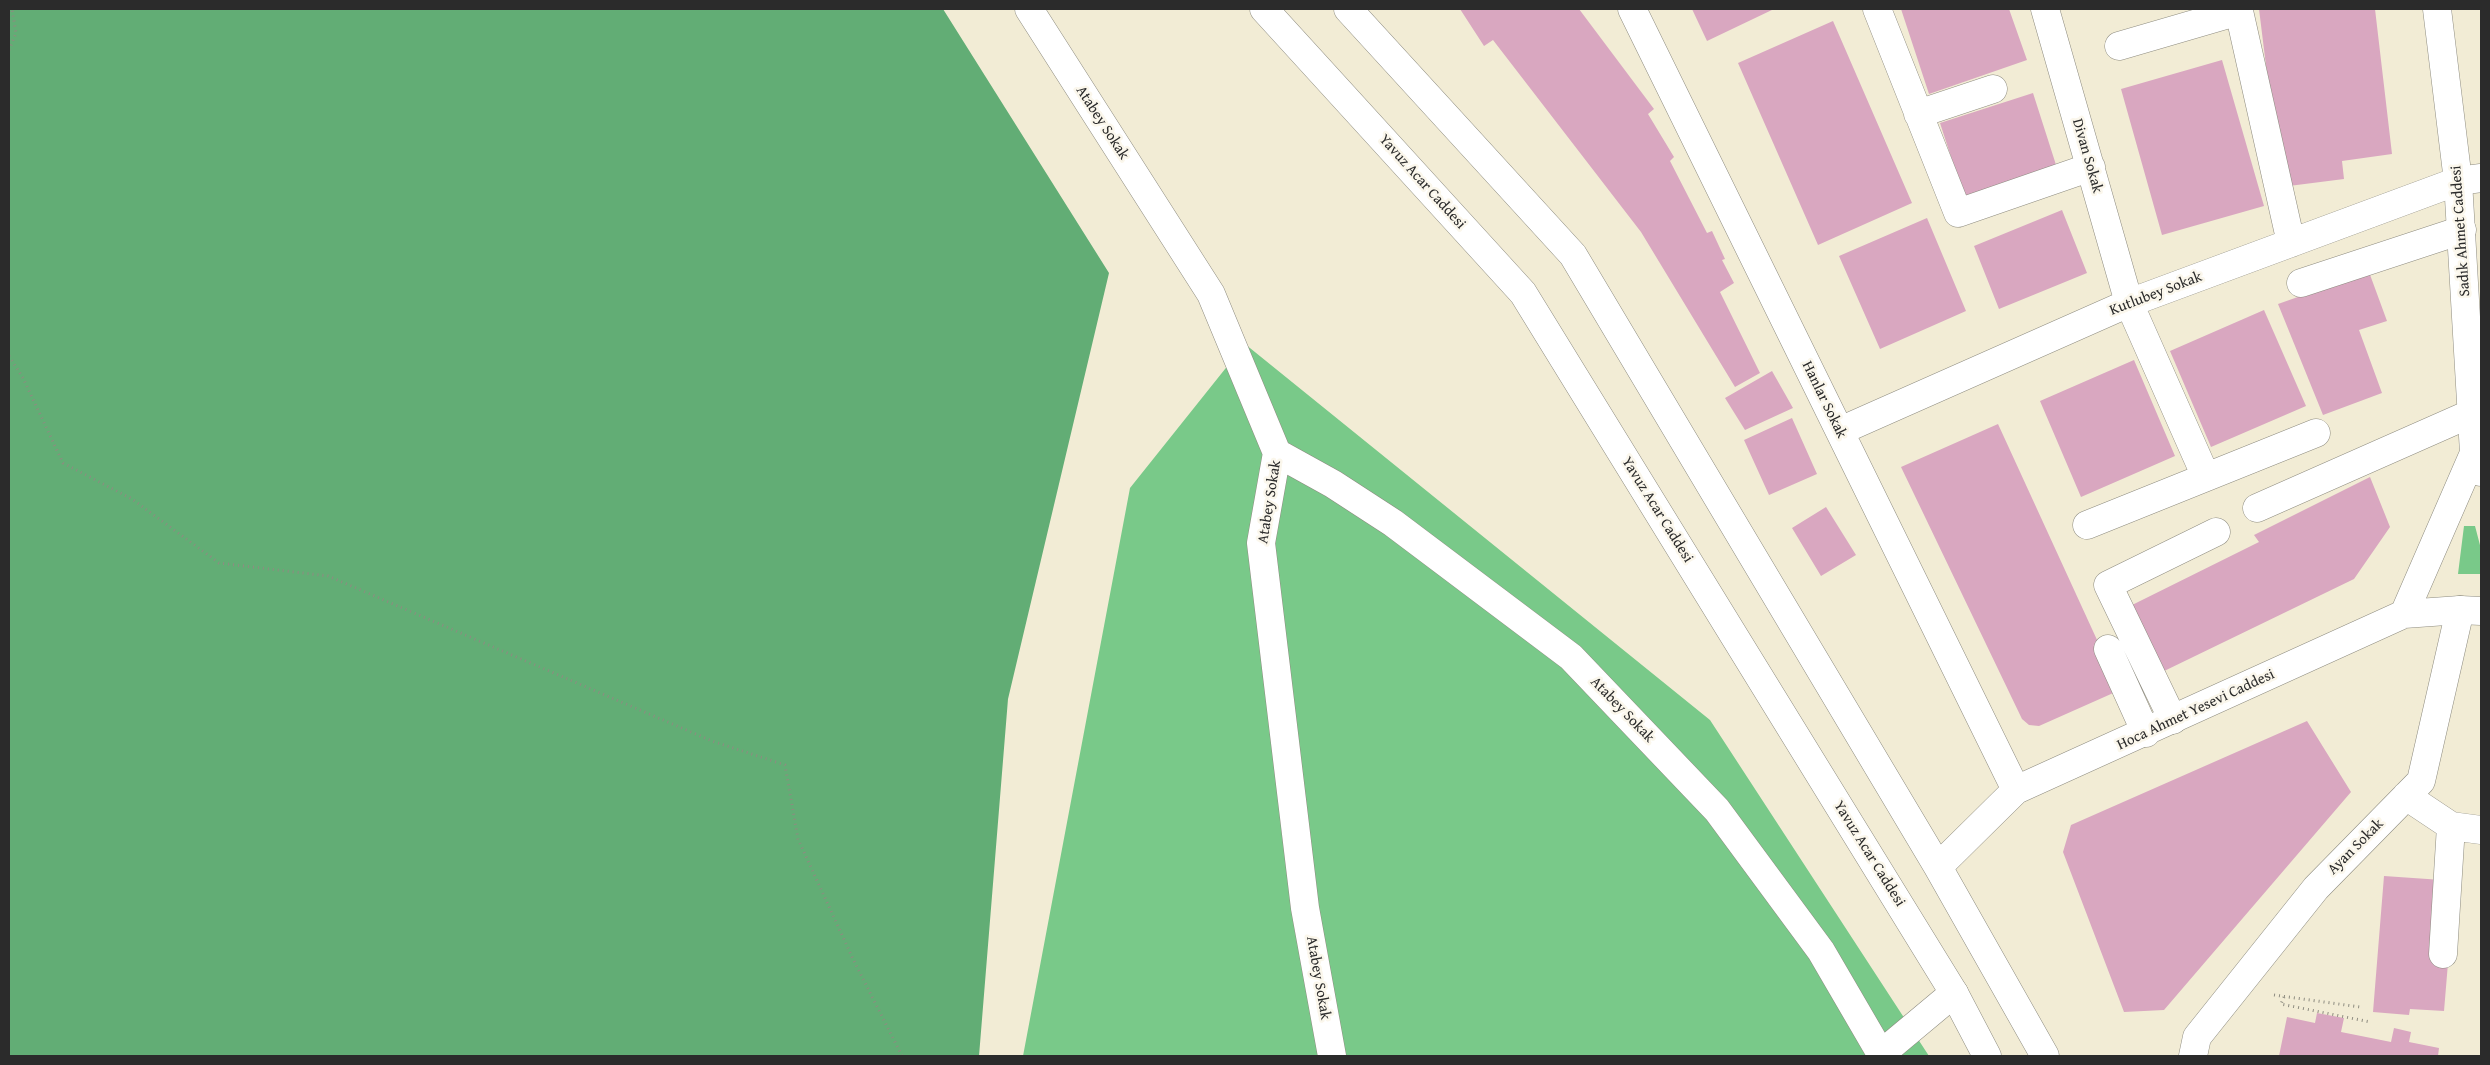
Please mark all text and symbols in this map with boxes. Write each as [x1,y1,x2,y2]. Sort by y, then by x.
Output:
street label: Atabey Sokak [1071,83,1133,163]
street label: Divan Sokak [2068,117,2106,195]
street label: Yavuz Acar Caddesi [1375,131,1469,233]
street label: Sadık Ahmet Caddesi [2447,165,2475,297]
street label: Kutlubey Sokak [2107,268,2205,320]
street label: Hanlar Sokak [1798,359,1850,441]
street label: Yavuz Acar Caddesi [1617,454,1697,566]
street label: Atabey Sokak [1255,459,1285,545]
street label: Hoca Ahmet Yesevi Caddesi [2114,666,2278,754]
street label: Atabey Sokak [1586,673,1658,747]
street label: Yavuz Acar Caddesi [1829,798,1909,910]
street label: Ayan Sokak [2324,815,2388,879]
street label: Atabey Sokak [1302,935,1334,1021]

